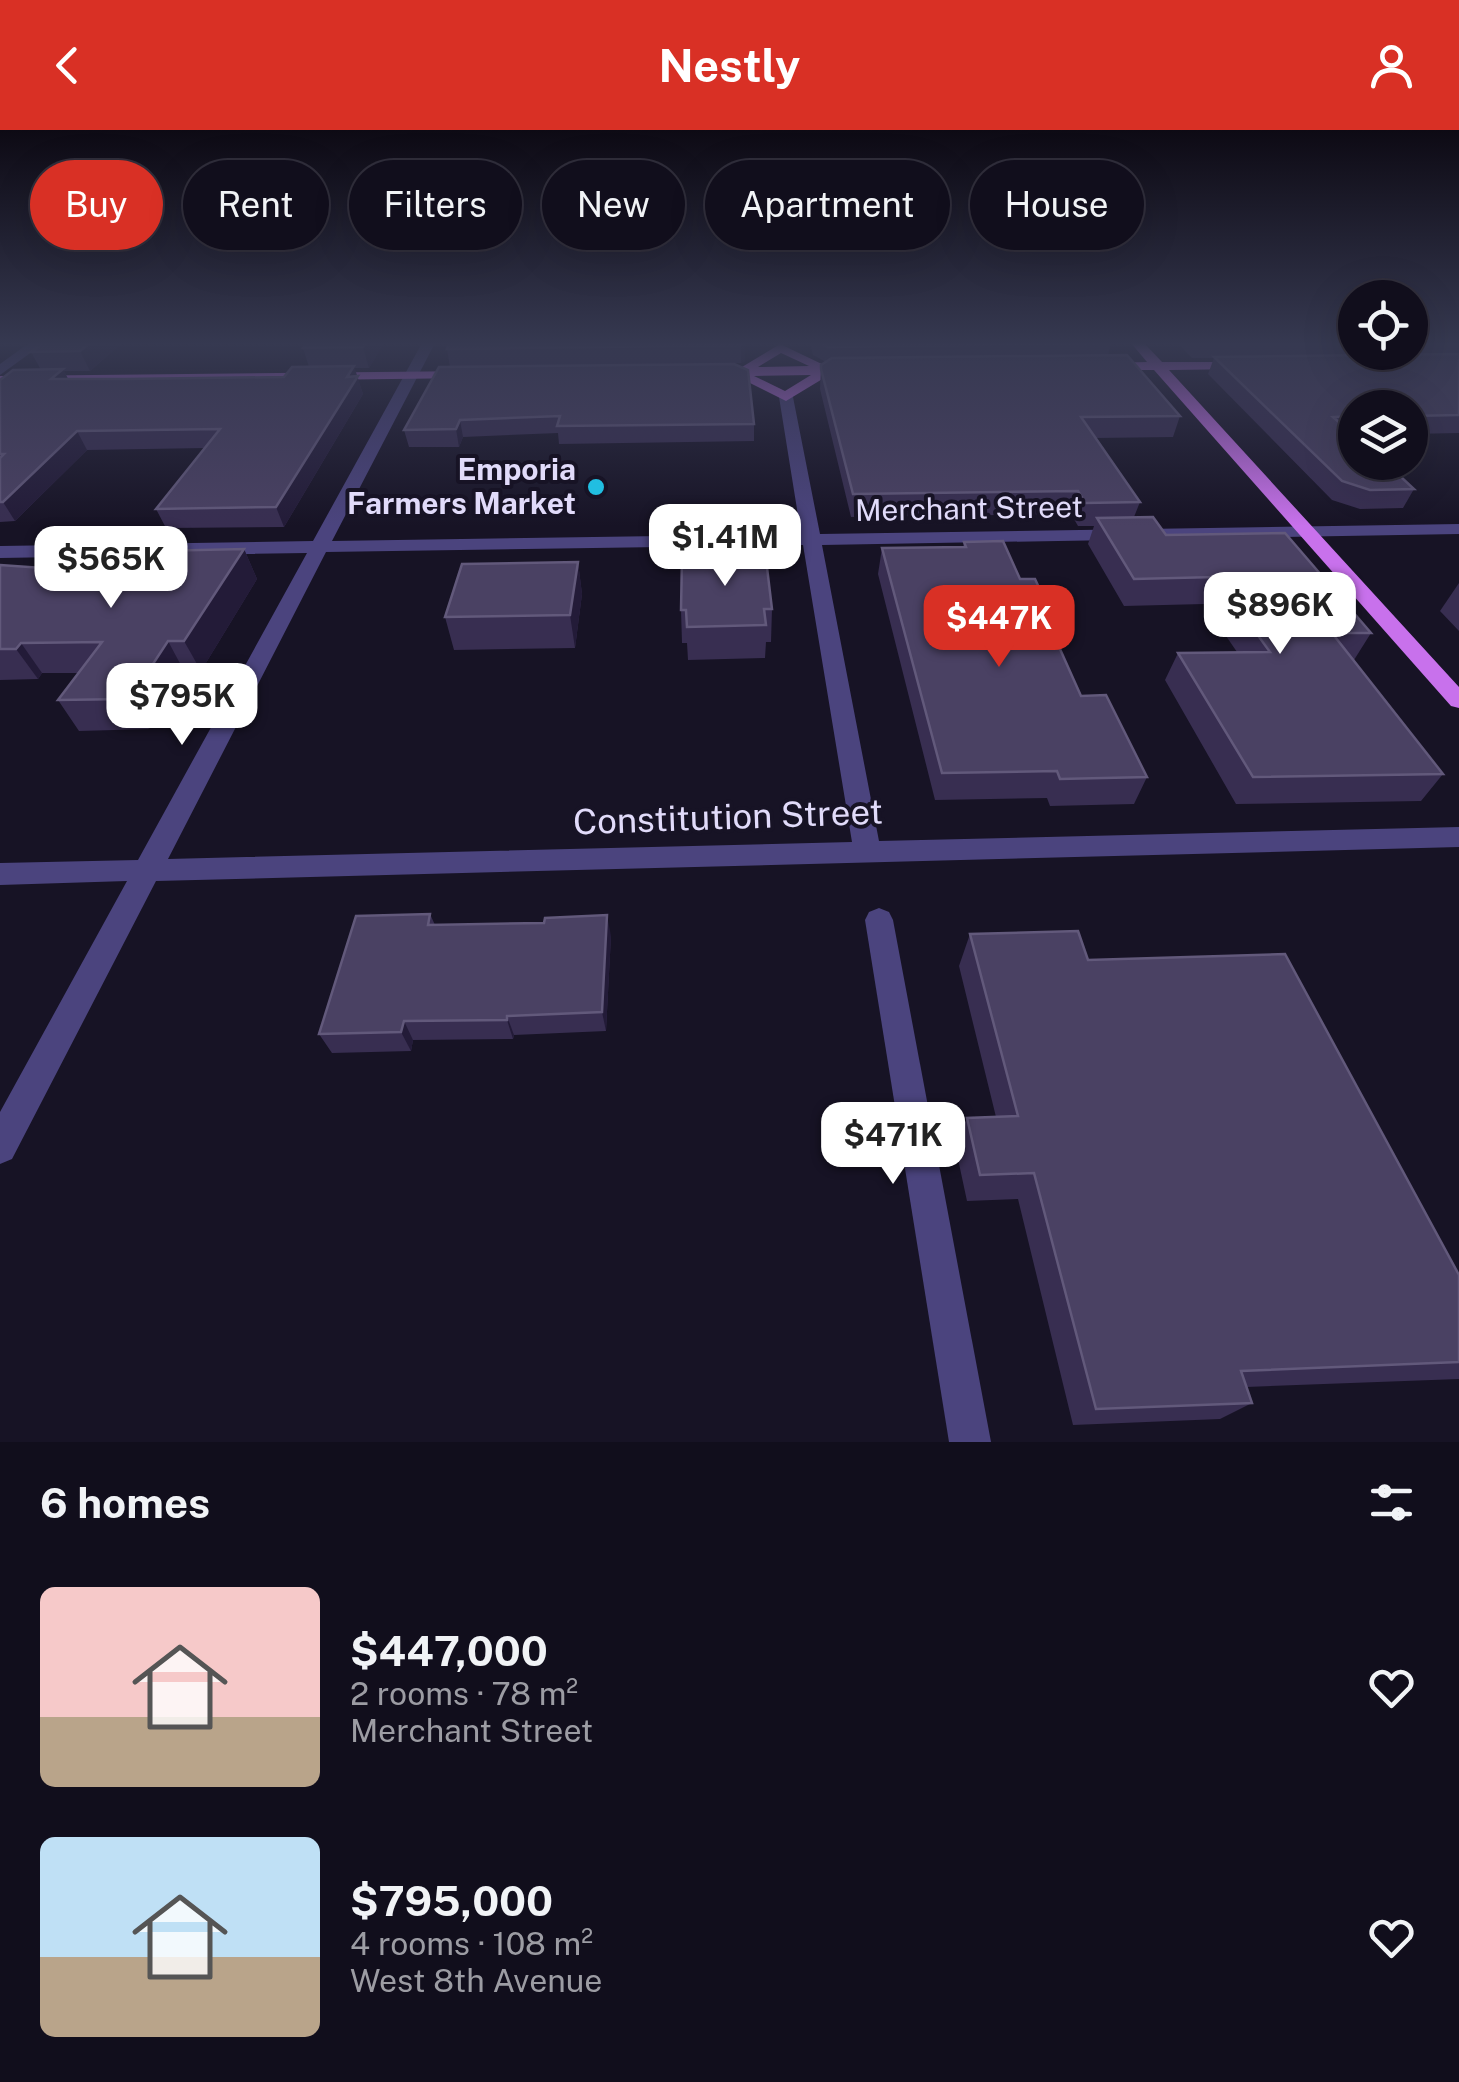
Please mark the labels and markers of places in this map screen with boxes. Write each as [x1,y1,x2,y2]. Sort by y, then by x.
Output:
place label: Emporia Farmers Market [347,451,576,521]
marker: Emporia Farmers Market [585,476,607,498]
pin: $1.41M [644,504,806,589]
pin: $565K [41,526,181,611]
pin: $896K [1210,572,1350,657]
pin: $447K [929,585,1069,670]
pin: $795K [112,663,252,748]
pin: $471K [823,1102,963,1187]

